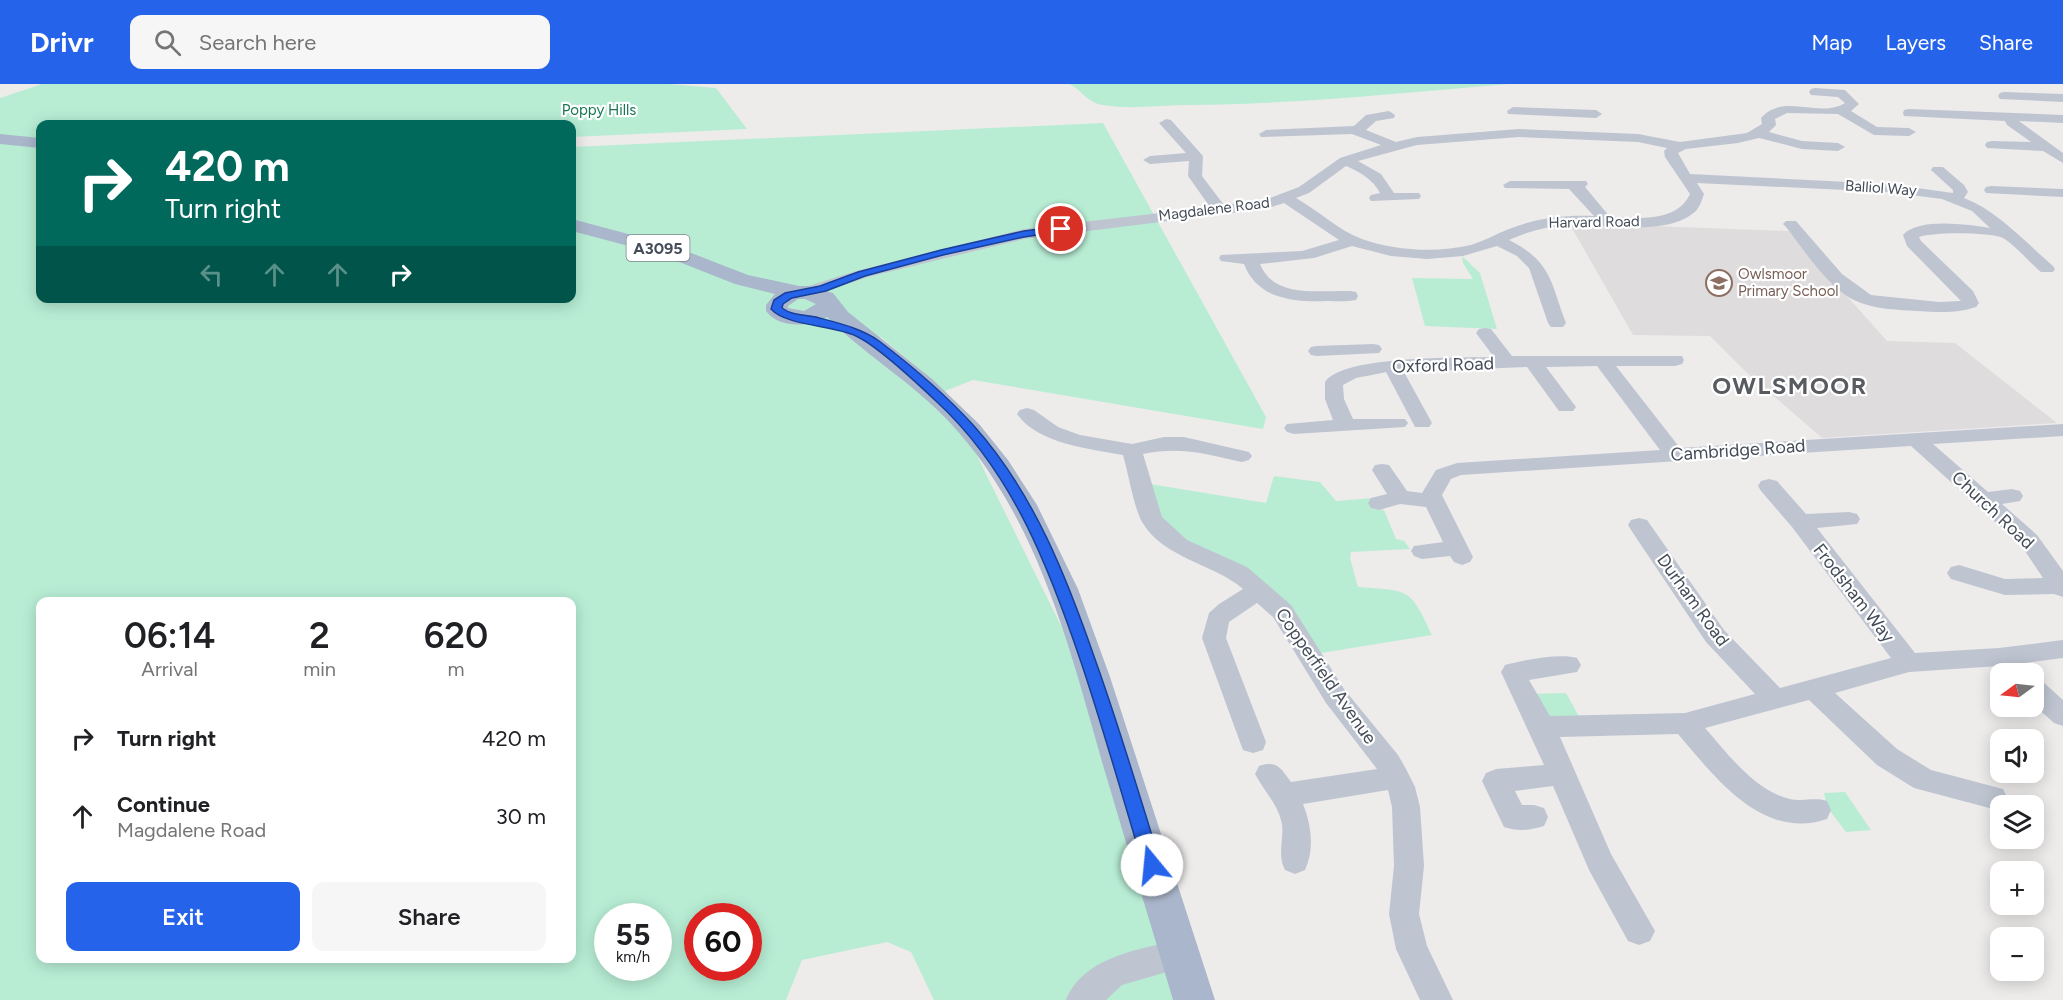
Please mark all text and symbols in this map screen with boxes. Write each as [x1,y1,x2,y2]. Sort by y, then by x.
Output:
search box [130,15,550,69]
text: Drivr [30,25,94,59]
icon: search [151,26,184,59]
text: Search here [199,29,316,56]
text: Map [1812,30,1852,55]
text: Layers [1885,30,1946,55]
text: Share [1979,30,2033,55]
park label: Poppy Hills [562,101,636,119]
text: 420 m [165,141,290,192]
icon: right [66,144,144,222]
street label: Balliol Way [1845,177,1918,199]
text: Turn right [165,192,281,225]
street label: Magdalene Road [1157,193,1271,225]
pin [1035,203,1086,254]
icon: arrive [1044,212,1077,245]
street label: Harvard Road [1548,212,1640,232]
road number: A3095 [626,235,690,261]
icon: left [195,258,228,291]
icon: ahead [258,258,291,291]
icon: ahead [321,258,354,291]
icon: right [384,258,417,291]
place label: Owlsmoor Primary School [1738,265,1839,300]
school or university icon: Owlsmoor Primary School [1704,268,1734,298]
street label: Oxford Road [1392,352,1494,378]
district label: OWLSMOOR [1712,371,1868,400]
street label: Cambridge Road [1670,434,1806,466]
street label: Church Road [1947,466,2039,554]
street label: Frodsham Way [1809,539,1900,647]
street label: Durham Road [1652,549,1734,651]
street label: Copperfield Avenue [1271,604,1381,748]
text: 06:14 [124,614,215,657]
text: 2 [309,614,330,657]
text: 620 [424,614,488,657]
text: Arrival [141,657,198,681]
text: min [303,657,336,681]
text: m [447,657,465,681]
north arrow [1990,663,2044,717]
map controls [1990,663,2044,981]
icon: right [66,722,99,755]
text: Turn right [117,725,216,752]
text: 420 m [482,725,546,752]
button: sound [1990,729,2044,783]
text: Continue [117,791,210,818]
button: layers [1990,795,2044,849]
icon: ahead [66,800,99,833]
text: 30 m [496,803,546,830]
text: Magdalene Road [117,818,266,842]
position arrow [1120,833,1184,897]
button: + [1990,861,2044,915]
button: Exit [66,882,300,951]
button: Share [312,882,546,951]
speed limit sign: 60 [684,903,762,981]
text: 55 [616,916,650,953]
button: − [1990,927,2044,981]
text: km/h [616,948,650,966]

